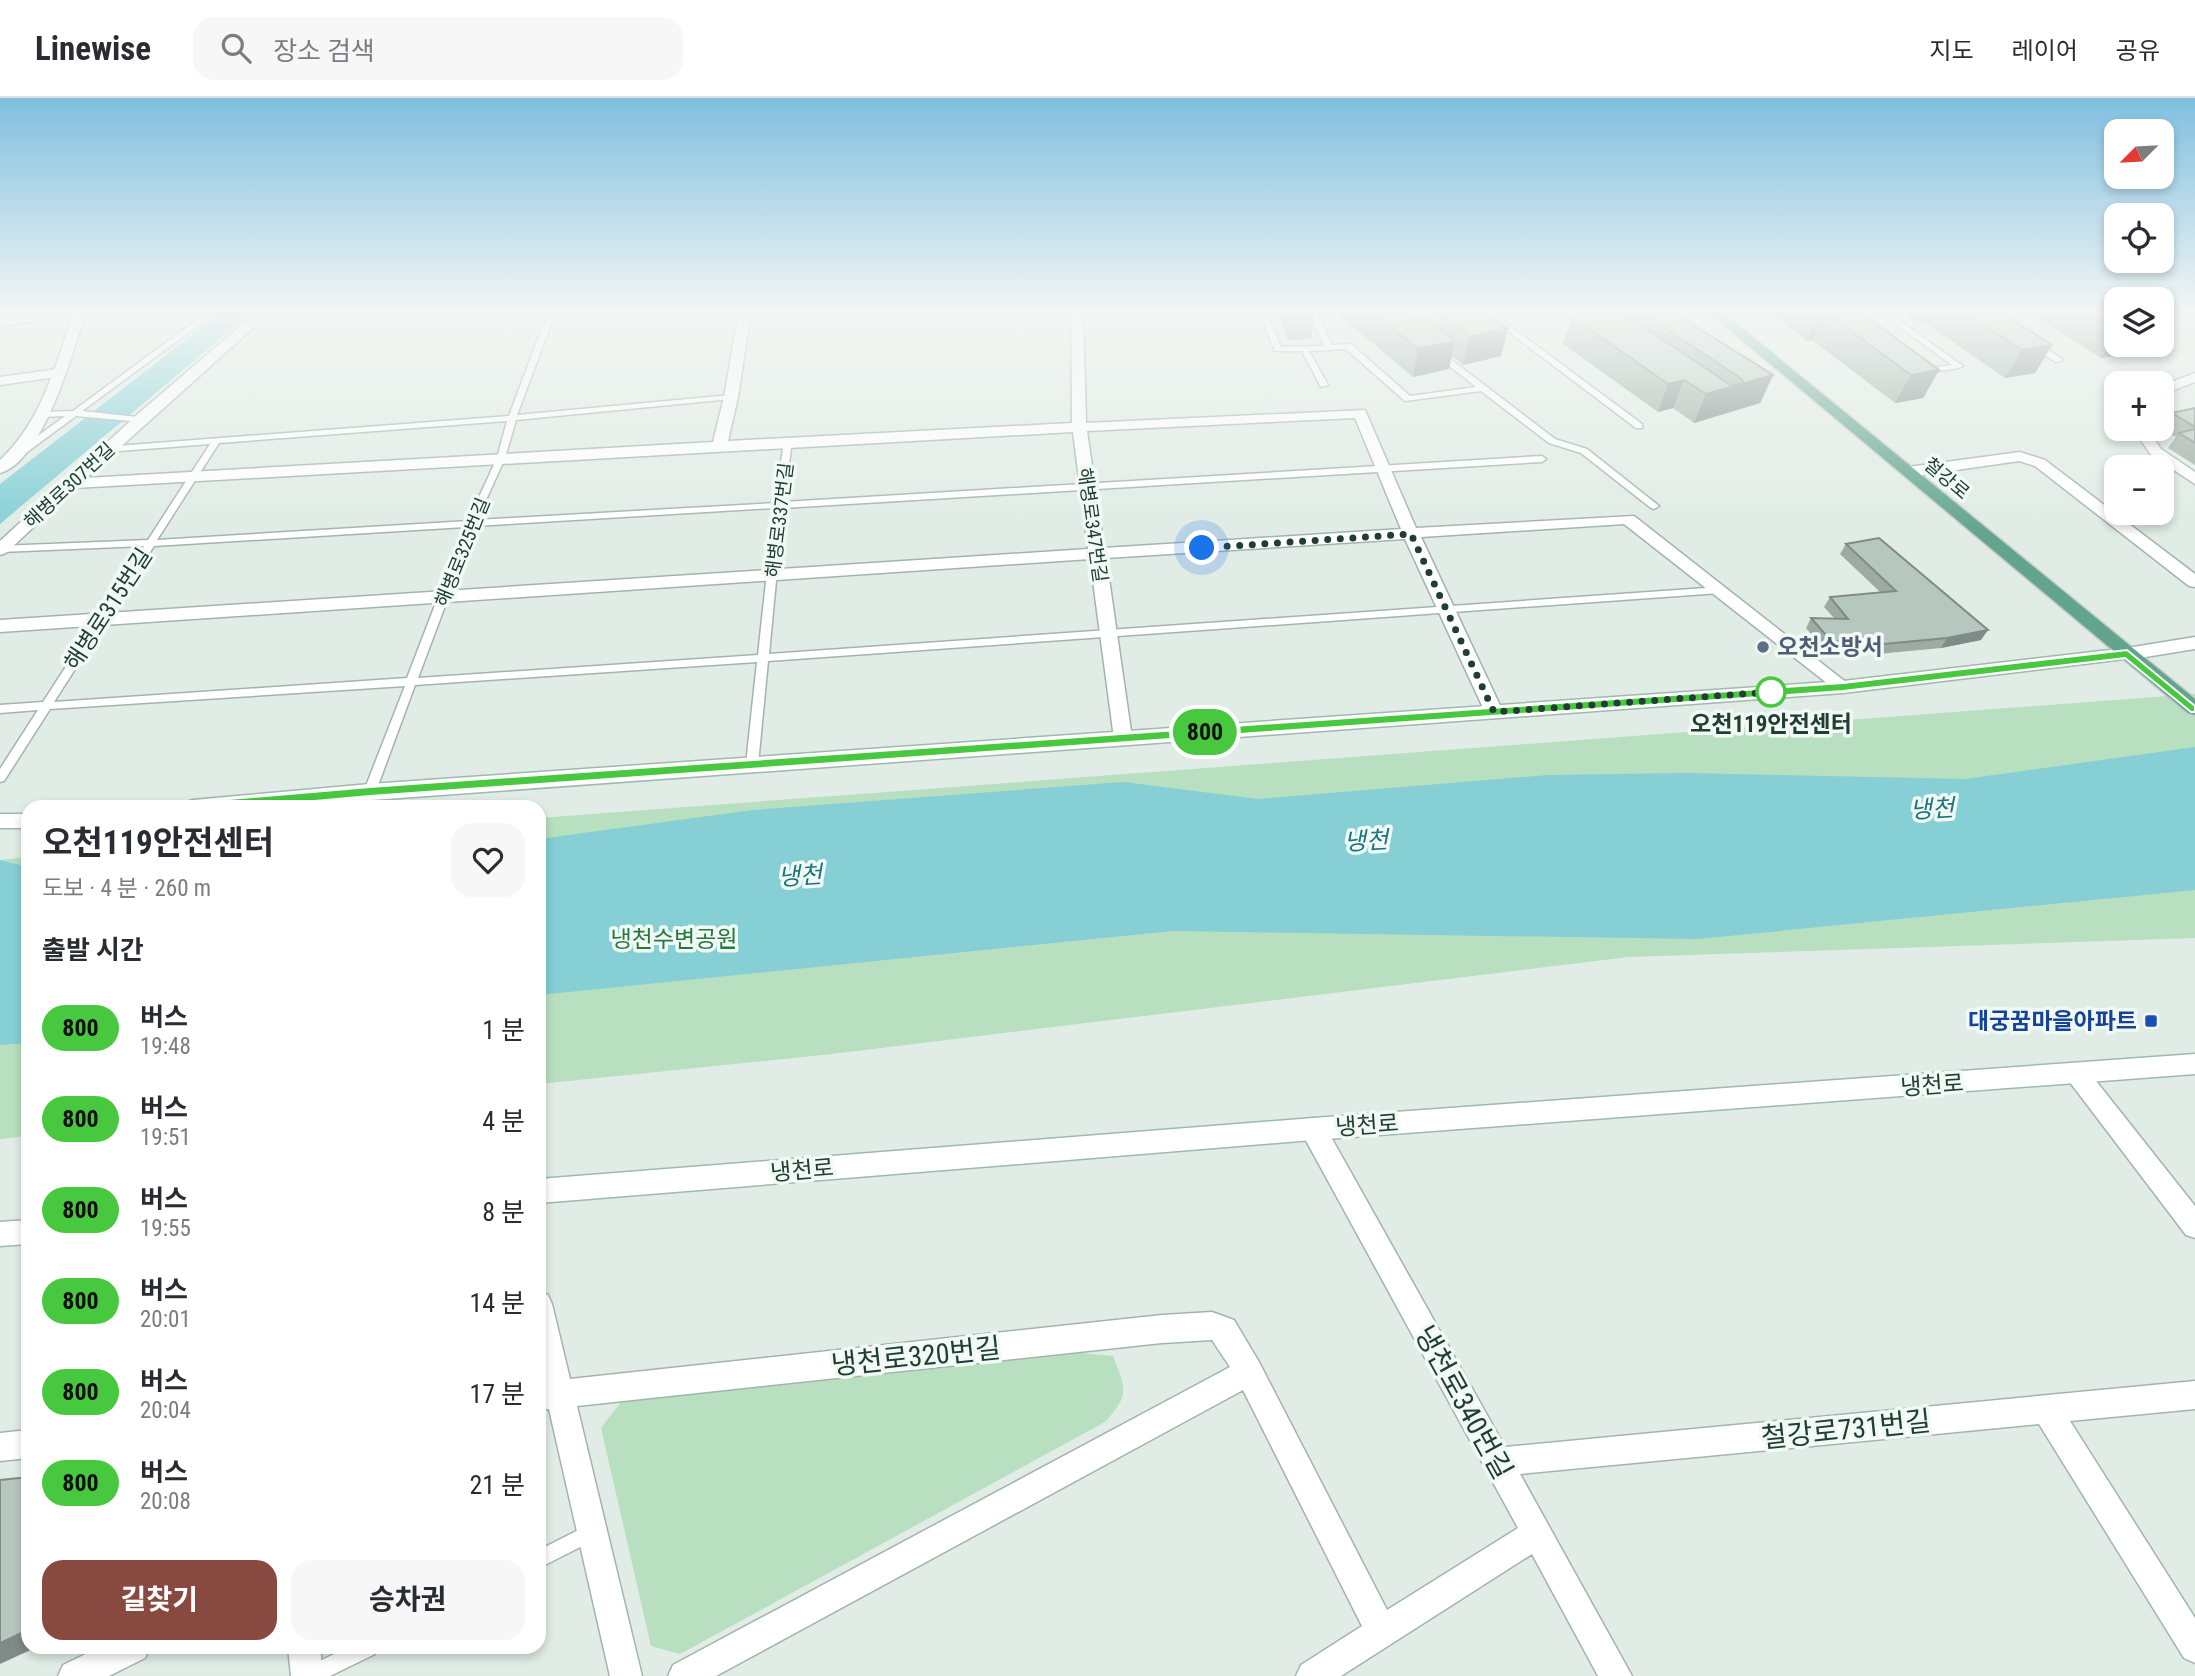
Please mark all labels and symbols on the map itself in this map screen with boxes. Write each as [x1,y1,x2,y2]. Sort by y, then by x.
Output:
north arrow [2104,119,2174,189]
street label: 해병로307번길 [19,438,119,533]
street label: 철강로 [1919,453,1974,504]
street label: 해병로337번길 [761,461,798,579]
street label: 해병로347번길 [1073,466,1112,584]
street label: 해병로325번길 [430,494,495,610]
your location [1184,530,1219,565]
street label: 해병로315번길 [59,543,158,675]
place label: 오천소방서 [1777,634,1883,661]
marker: 오천소방서 [1755,639,1771,655]
marker: 오천119안전센터 [1756,677,1786,707]
line badge: 800 [1165,709,1245,755]
place label: 오천119안전센터 [1690,711,1852,738]
water label: 냉천 [1909,794,1958,824]
water label: 냉천 [1343,826,1392,856]
water label: 냉천 [777,860,826,892]
park label: 냉천수변공원 [611,926,737,953]
place label: 대궁꿈마을아파트 [1968,1008,2137,1035]
marker: 대궁꿈마을아파트 [2143,1013,2159,1029]
street label: 냉천로 [1899,1070,1965,1101]
street label: 냉천로 [1334,1110,1400,1141]
street label: 냉천로 [769,1154,835,1187]
street label: 냉천로340번길 [1408,1320,1519,1485]
street label: 냉천로320번길 [830,1331,1002,1382]
street label: 철강로731번길 [1760,1404,1932,1455]

